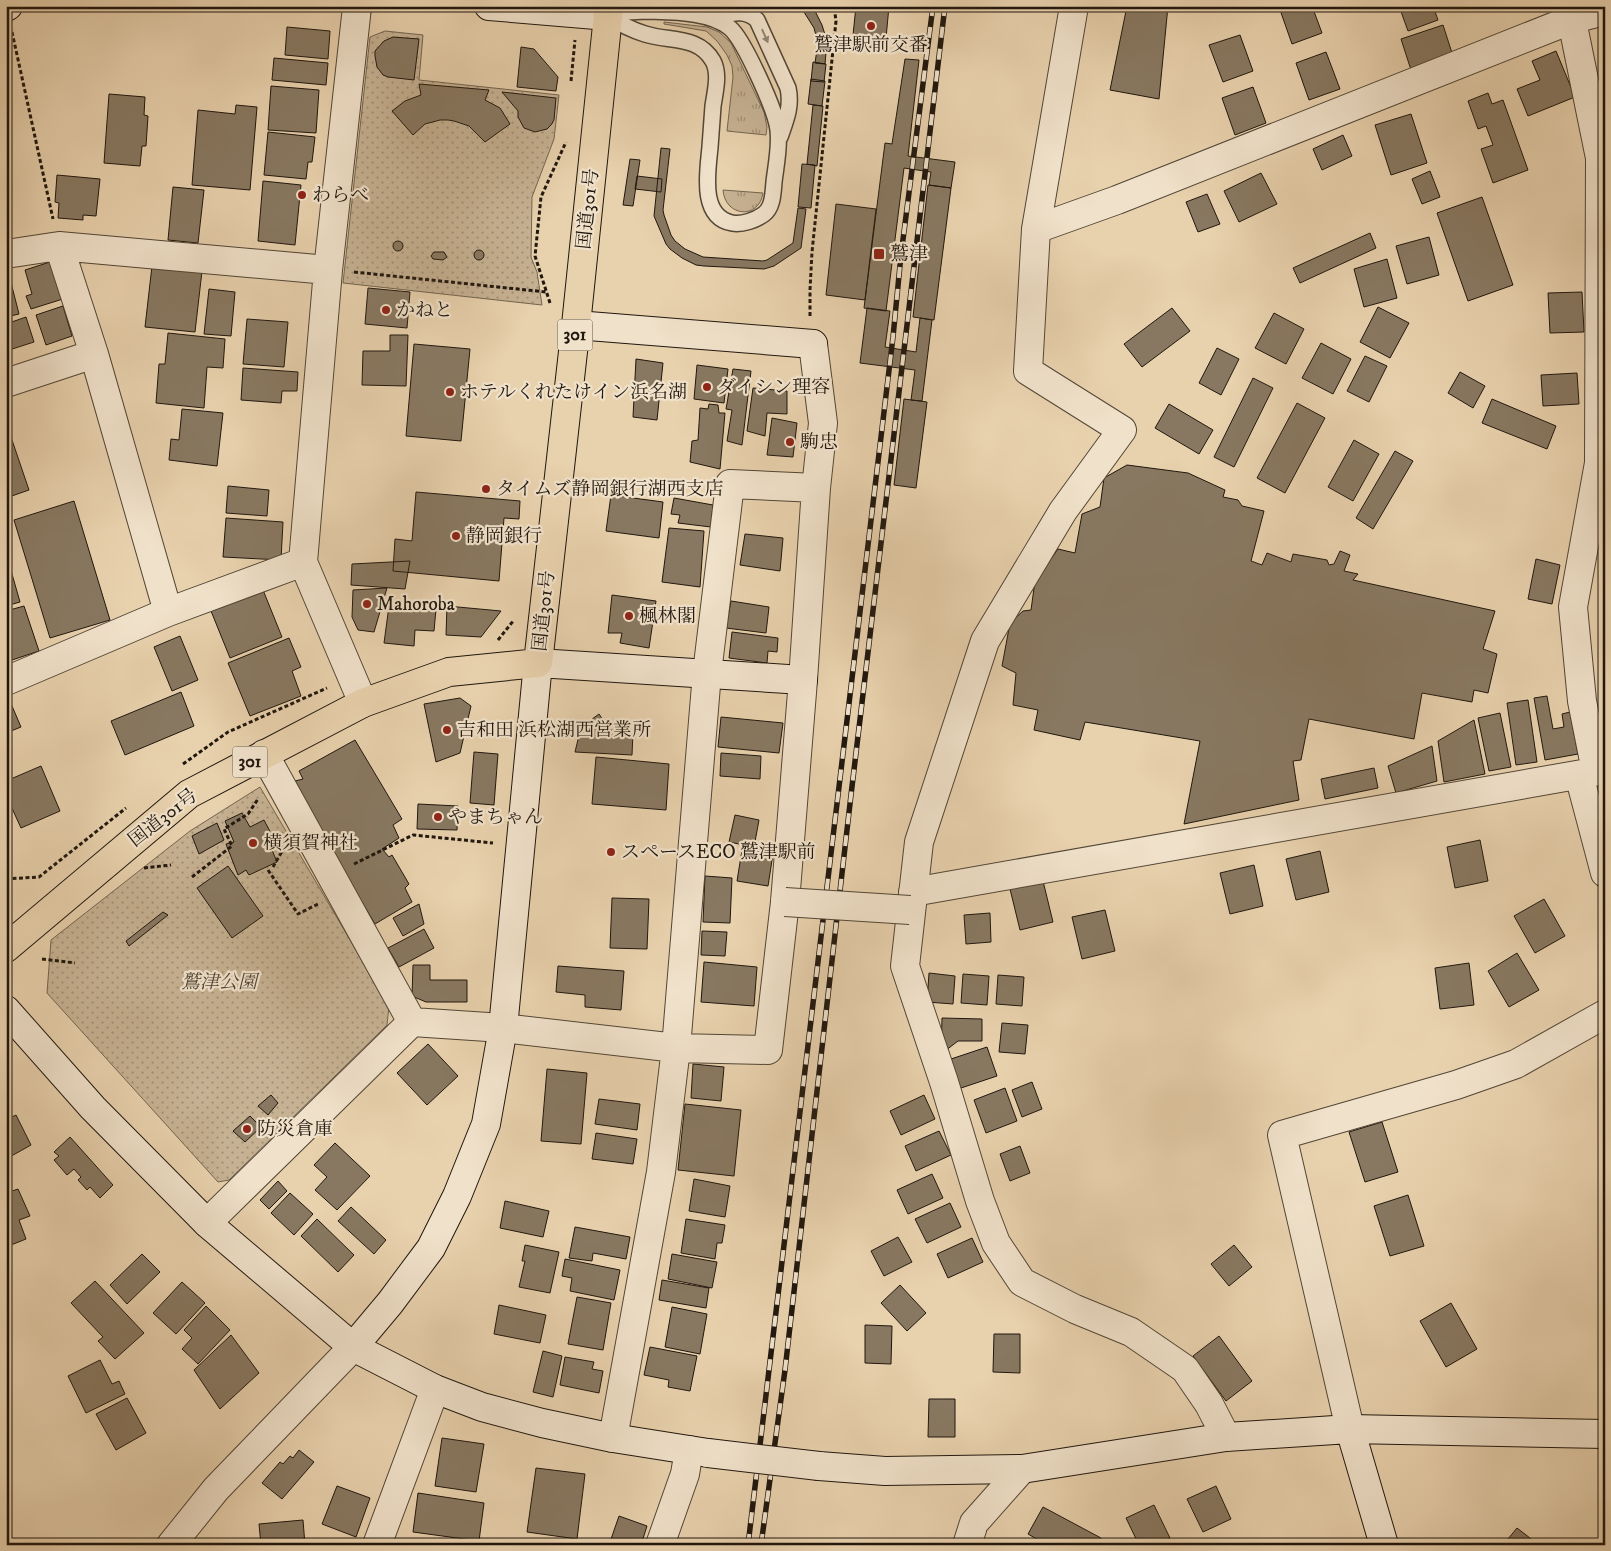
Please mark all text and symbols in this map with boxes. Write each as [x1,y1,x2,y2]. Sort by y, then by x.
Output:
marker: 鷲津駅前交番 [865,20,877,32]
one-way arrow [761,29,769,43]
place label: 鷲津駅前交番 [814,34,928,57]
street label: 国道301号 [572,167,604,251]
place label: わらべ [312,184,369,207]
marker: わらべ [296,189,308,201]
place label: 鷲津 [890,243,928,266]
marker: 鷲津 [872,247,886,261]
place label: かねと [396,299,453,322]
marker: かねと [380,304,392,316]
road number: 301 [558,320,592,350]
place label: ダイシン理容 [717,376,830,399]
place label: ホテルくれたけイン浜名湖 [460,381,687,404]
marker: ダイシン理容 [701,381,713,393]
marker: ホテルくれたけイン浜名湖 [444,386,456,398]
place label: 駒忠 [800,431,838,454]
marker: 駒忠 [784,436,796,448]
place label: タイムズ静岡銀行湖西支店 [496,478,724,501]
marker: タイムズ静岡銀行湖西支店 [480,483,492,495]
place label: 静岡銀行 [466,525,542,548]
marker: 静岡銀行 [450,530,462,542]
street label: 国道301号 [528,569,560,653]
place label: Mahoroba [377,593,455,616]
marker: Mahoroba [361,598,373,610]
place label: 楓林閣 [639,605,696,628]
marker: 楓林閣 [623,610,635,622]
place label: 吉和田 浜松湖西営業所 [457,719,651,742]
marker: 吉和田 浜松湖西営業所 [441,724,453,736]
road number: 301 [232,746,268,778]
street label: 国道301号 [124,784,202,852]
place label: やまちゃん [448,806,543,829]
marker: やまちゃん [432,811,444,823]
place label: 横須賀神社 [263,832,358,855]
marker: 横須賀神社 [247,837,259,849]
place label: スペースECO 鷲津駅前 [621,841,816,864]
marker: スペースECO 鷲津駅前 [605,846,617,858]
park label: 鷲津公園 [181,971,260,994]
place label: 防災倉庫 [257,1118,333,1141]
marker: 防災倉庫 [241,1123,253,1135]

